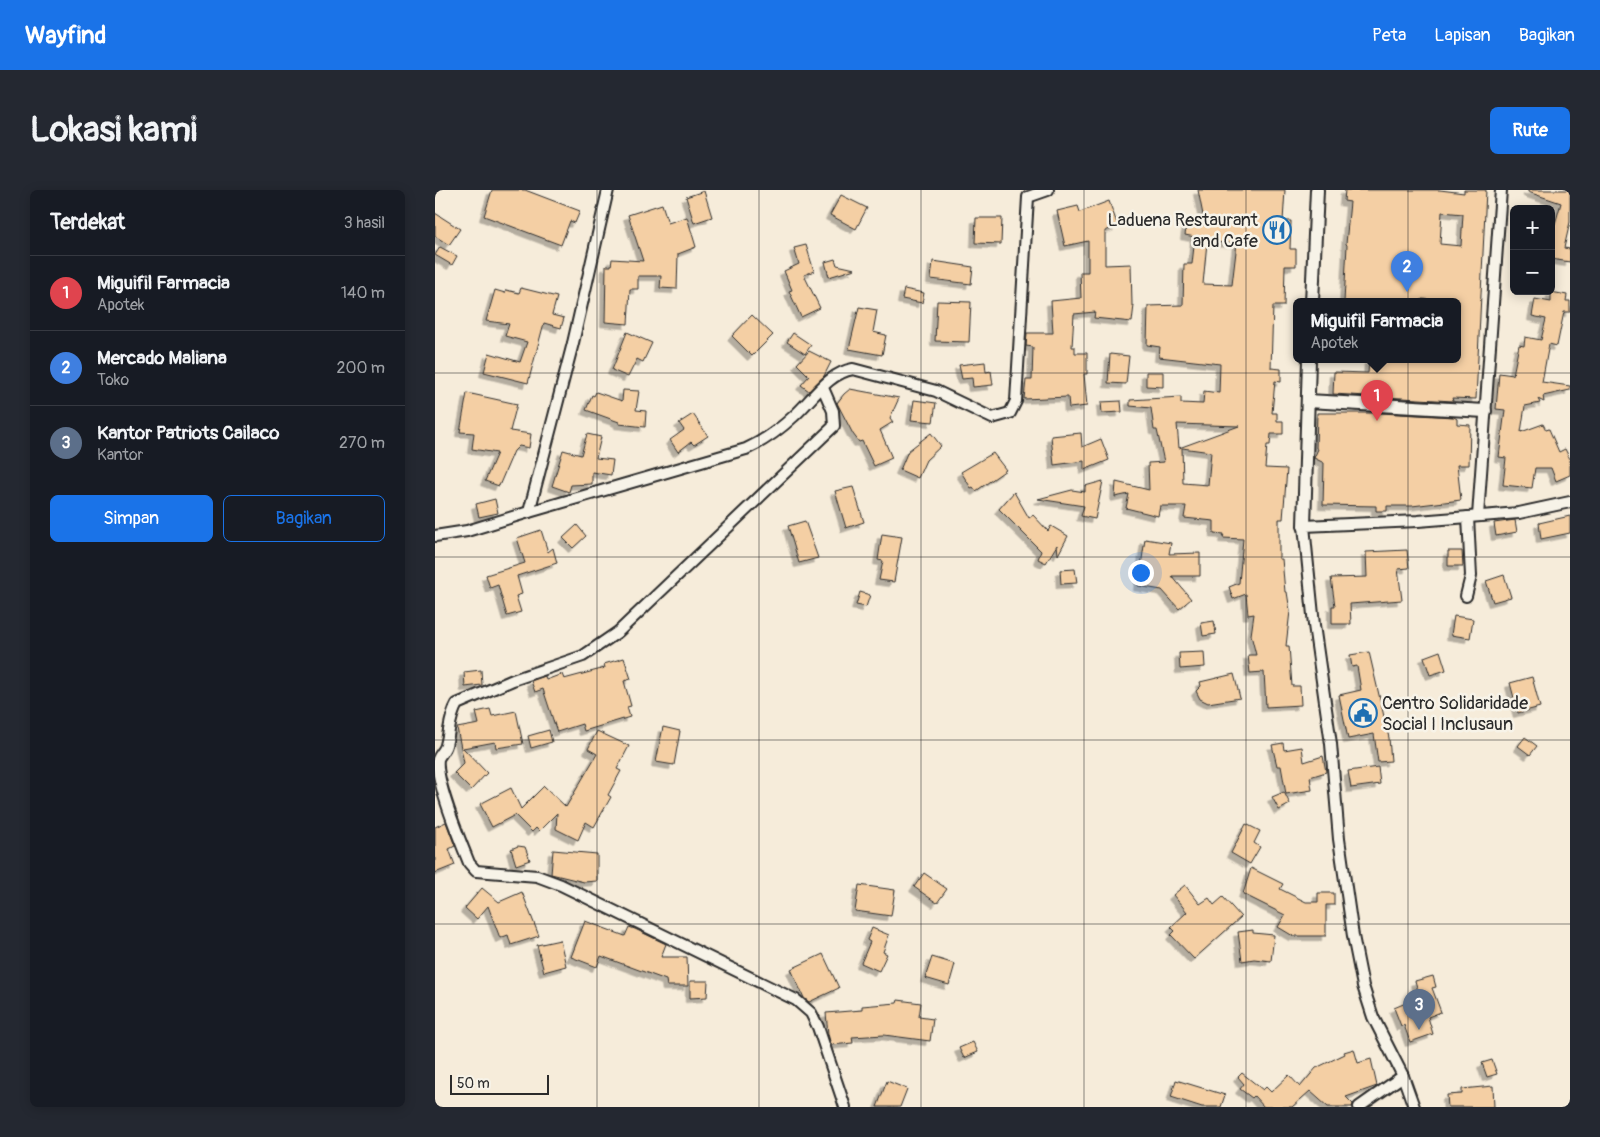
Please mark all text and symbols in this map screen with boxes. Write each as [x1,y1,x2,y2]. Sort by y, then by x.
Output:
text: Wayfind [25,21,106,50]
text: Peta [1372,24,1406,47]
text: Lapisan [1434,24,1491,47]
text: Bagikan [1519,24,1575,47]
button: Rute [1490,107,1570,154]
text: Lokasi kami [30,108,197,152]
map controls [1510,205,1555,295]
button: + [1510,205,1555,250]
text: Terdekat [50,209,125,236]
place label: Laduena Restaurant and Cafe [1107,209,1259,253]
text: 3 hasil [344,213,385,233]
restaurant icon: Laduena Restaurant and Cafe [1262,215,1292,245]
button: − [1510,250,1555,295]
pin: 2 [1391,251,1423,292]
text: Miguifil Farmacia [97,271,230,295]
text: 1 [63,283,69,303]
text: 140 m [341,283,385,303]
text: Apotek [97,295,145,315]
popup [1293,298,1461,363]
text: Miguifil Farmacia [1311,309,1443,333]
text: Apotek [1311,333,1358,353]
text: Mercado Maliana [97,346,227,370]
text: 2 [62,358,70,378]
text: 200 m [337,358,385,378]
text: Toko [97,370,129,390]
pin: 1 [1361,380,1393,421]
text: Kantor Patriots Cailaco [97,421,280,445]
text: 3 [62,433,70,453]
text: 270 m [339,433,385,453]
text: Kantor [97,445,143,465]
button: Simpan [50,495,213,542]
button: Bagikan [223,495,385,542]
your location [1128,560,1154,586]
place label: Centro Solidaridade Social I Inclusaun [1382,692,1528,736]
public building icon: Centro Solidaridade Social I Inclusaun [1348,698,1378,728]
pin: 3 [1403,989,1435,1030]
scale bar [450,1072,549,1095]
text: 50 m [457,1075,490,1092]

